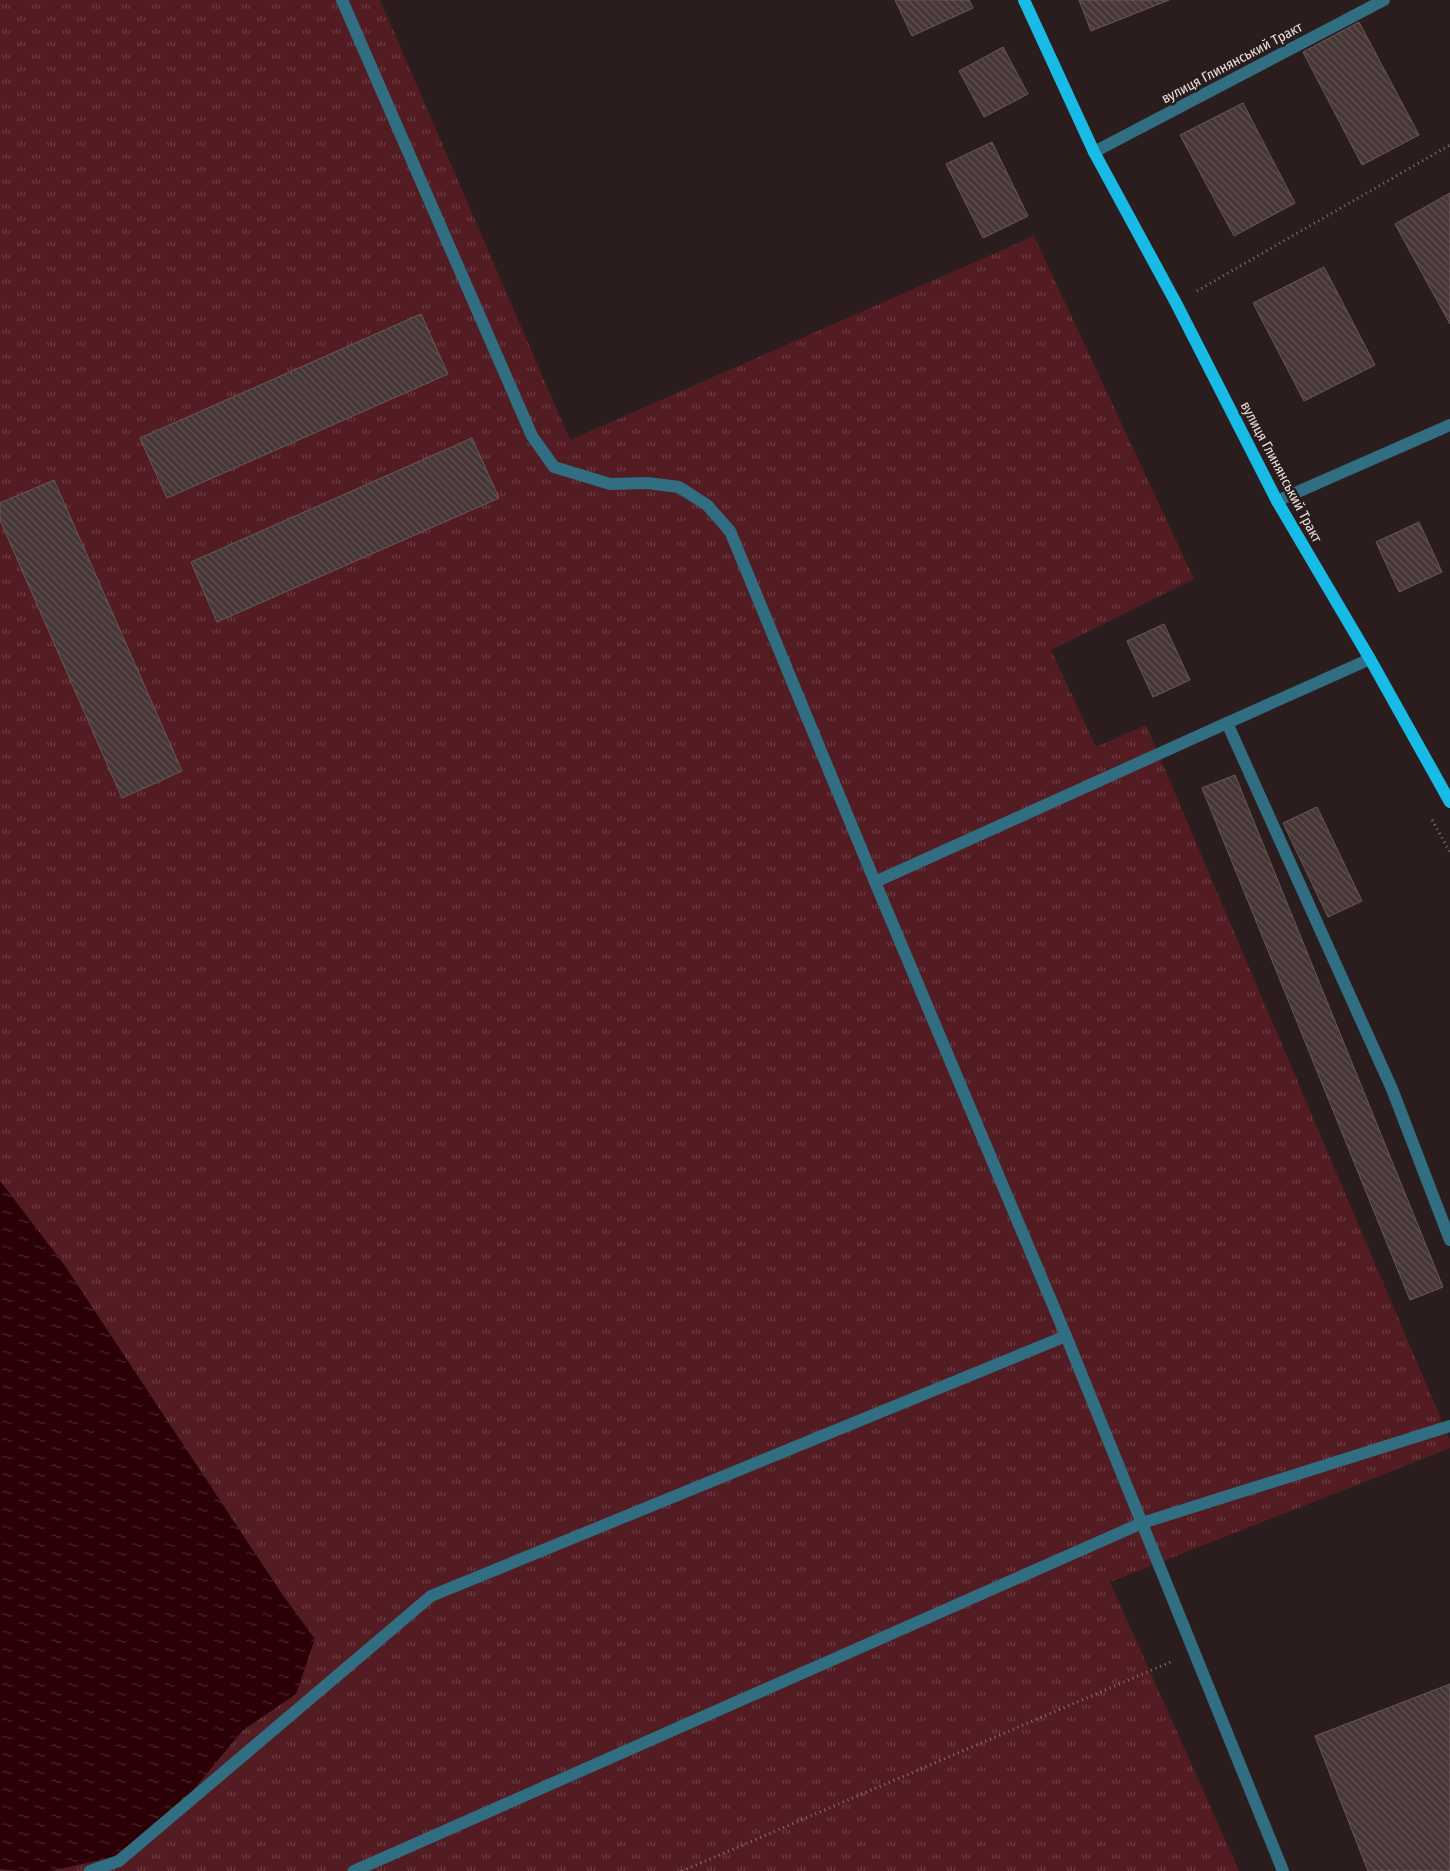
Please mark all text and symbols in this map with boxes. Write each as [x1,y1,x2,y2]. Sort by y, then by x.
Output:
street label: вулиця Глинянський Тракт [1159,18,1306,107]
street label: вулиця Глинянський Тракт [1237,399,1326,546]

